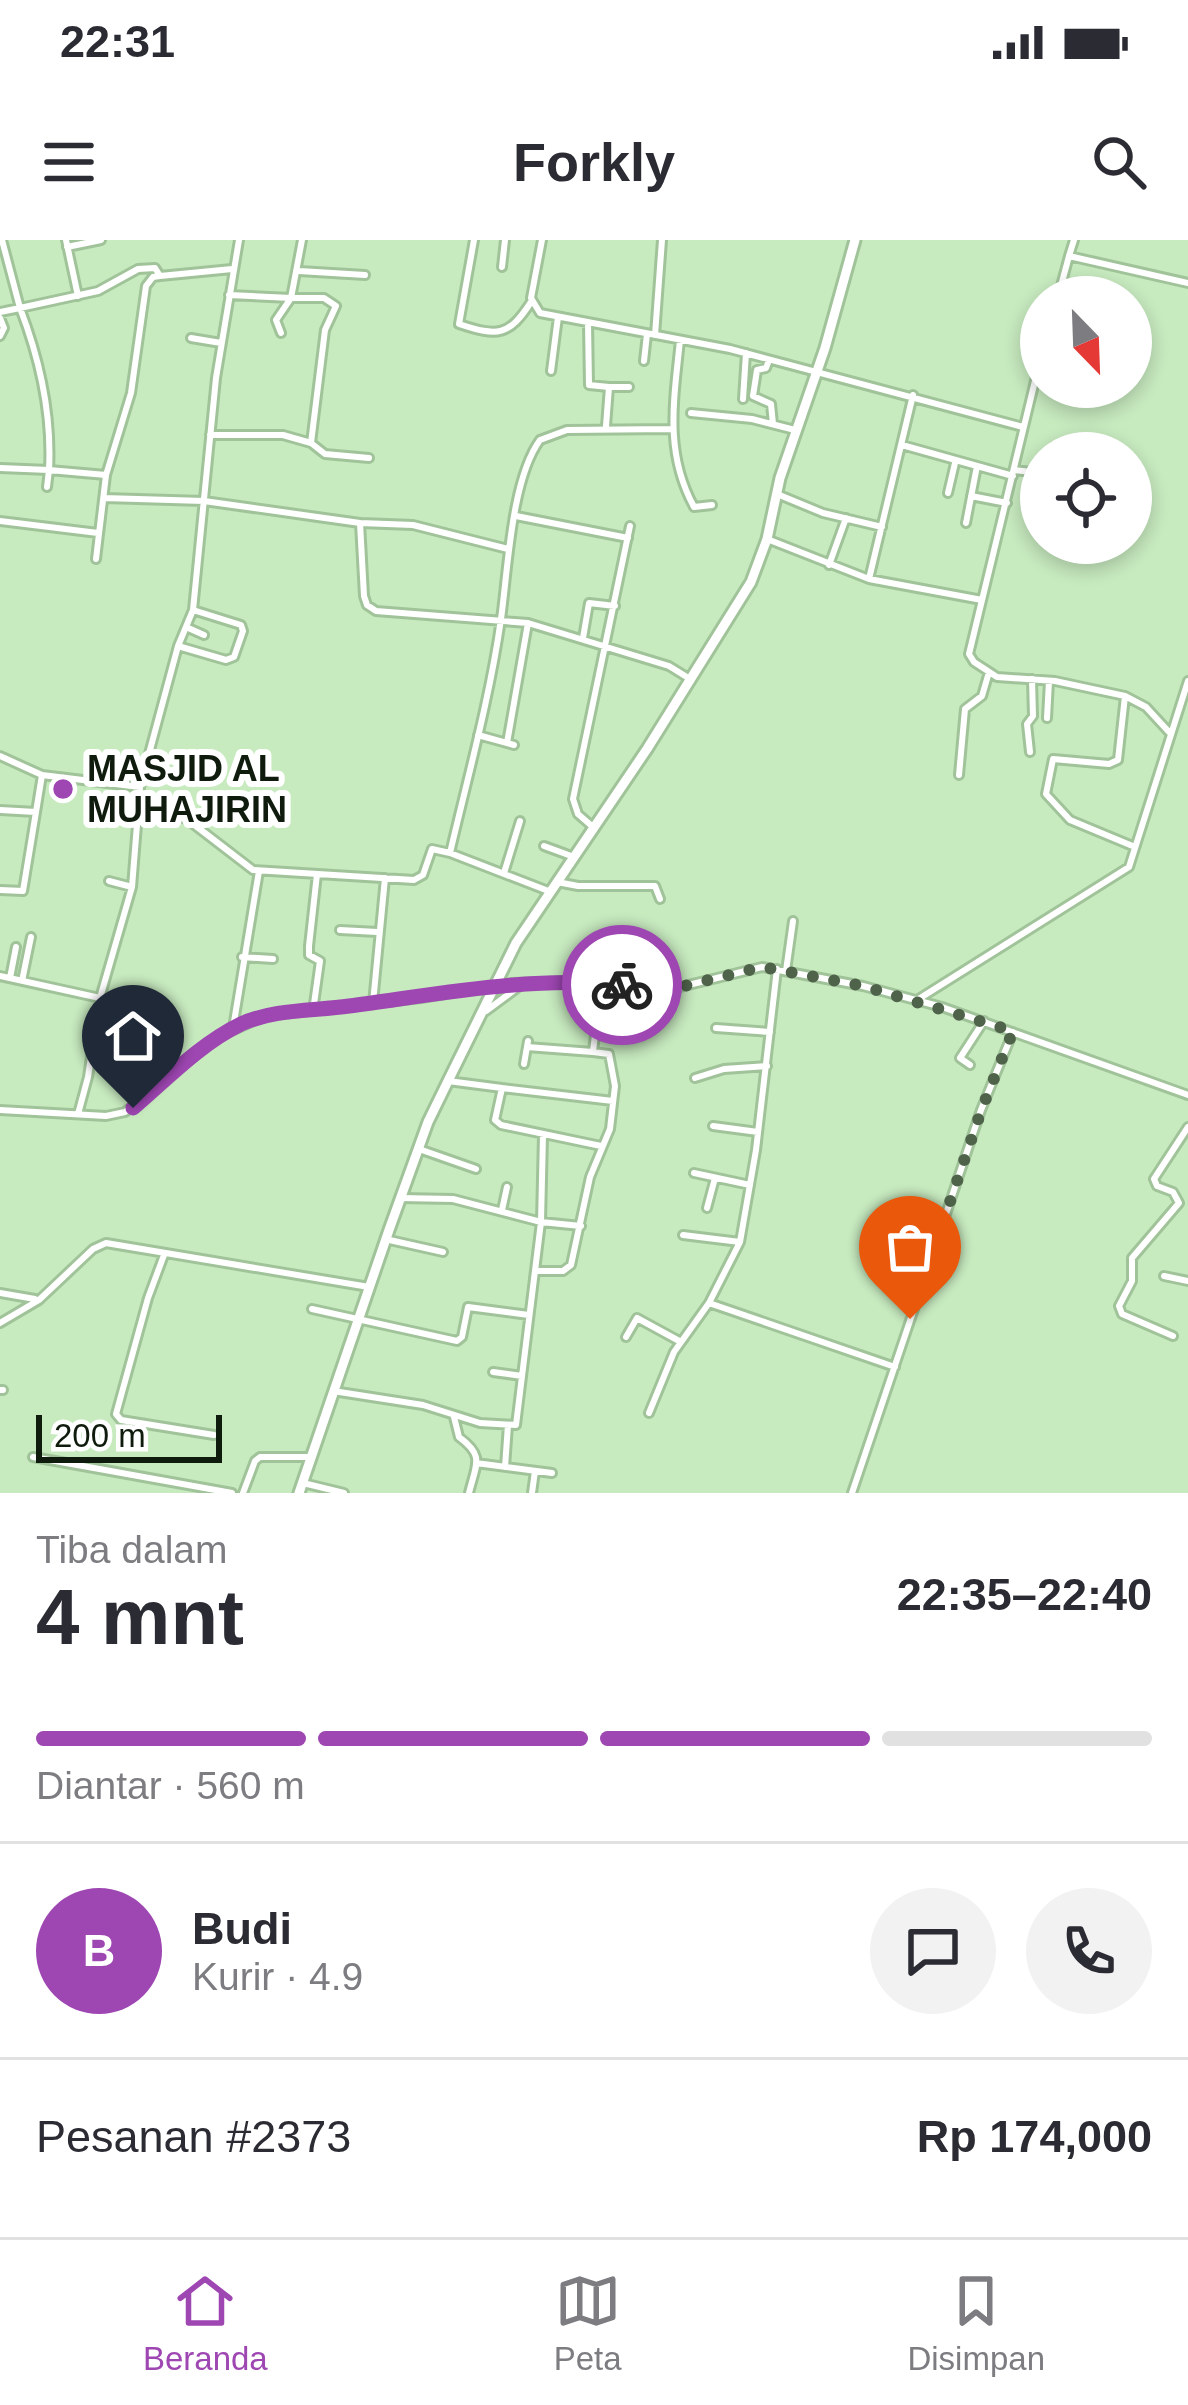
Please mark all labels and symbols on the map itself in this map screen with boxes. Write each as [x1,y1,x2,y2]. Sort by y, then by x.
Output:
north arrow [1020,276,1152,408]
place label: MASJID AL MUHAJIRIN [87,748,287,830]
marker: MASJID AL MUHAJIRIN [50,776,76,802]
courier [562,925,682,1045]
pin [82,985,184,1108]
pin [859,1196,961,1319]
scale bar [36,1409,222,1462]

